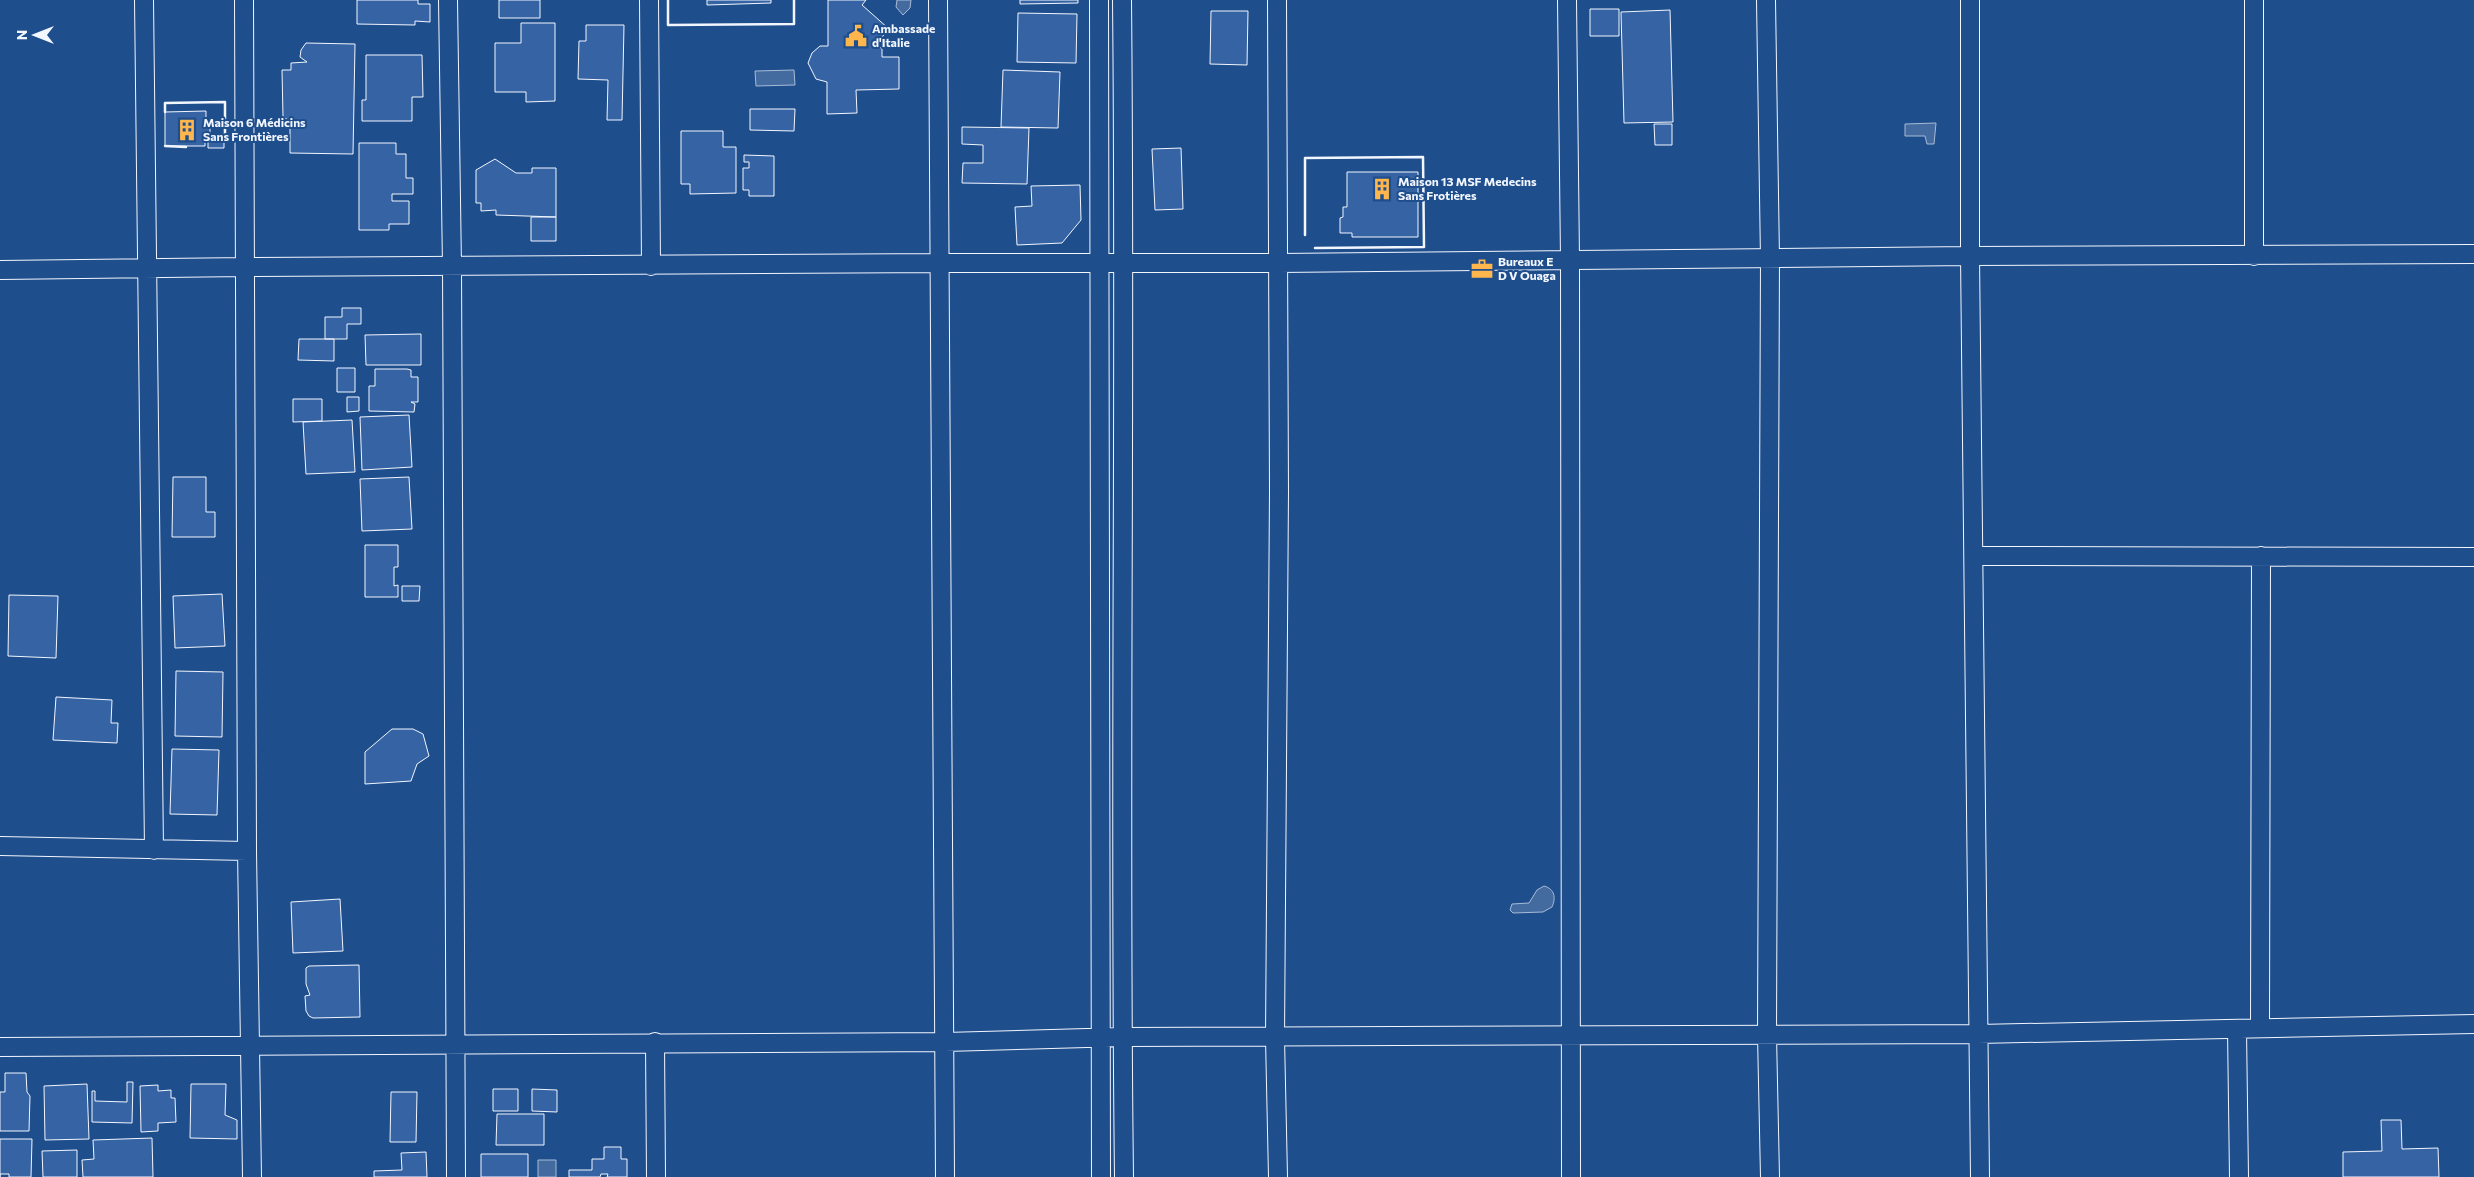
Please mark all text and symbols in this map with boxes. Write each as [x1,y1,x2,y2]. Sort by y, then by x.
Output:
north arrow [10,10,60,60]
place label: Ambassade d'Italie [872,21,935,49]
public building icon: Ambassade d'Italie [843,23,869,49]
text: N [13,30,30,40]
place label: Maison 6 Médicins Sans Frontières [203,115,306,143]
building icon: Maison 6 Médicins Sans Frontières [174,117,200,143]
place label: Maison 13 MSF Medecins Sans Frotières [1398,174,1537,202]
building icon: Maison 13 MSF Medecins Sans Frotières [1369,176,1395,202]
place label: Bureaux E D V Ouaga [1498,254,1556,282]
office icon: Bureaux E D V Ouaga [1469,256,1495,282]

